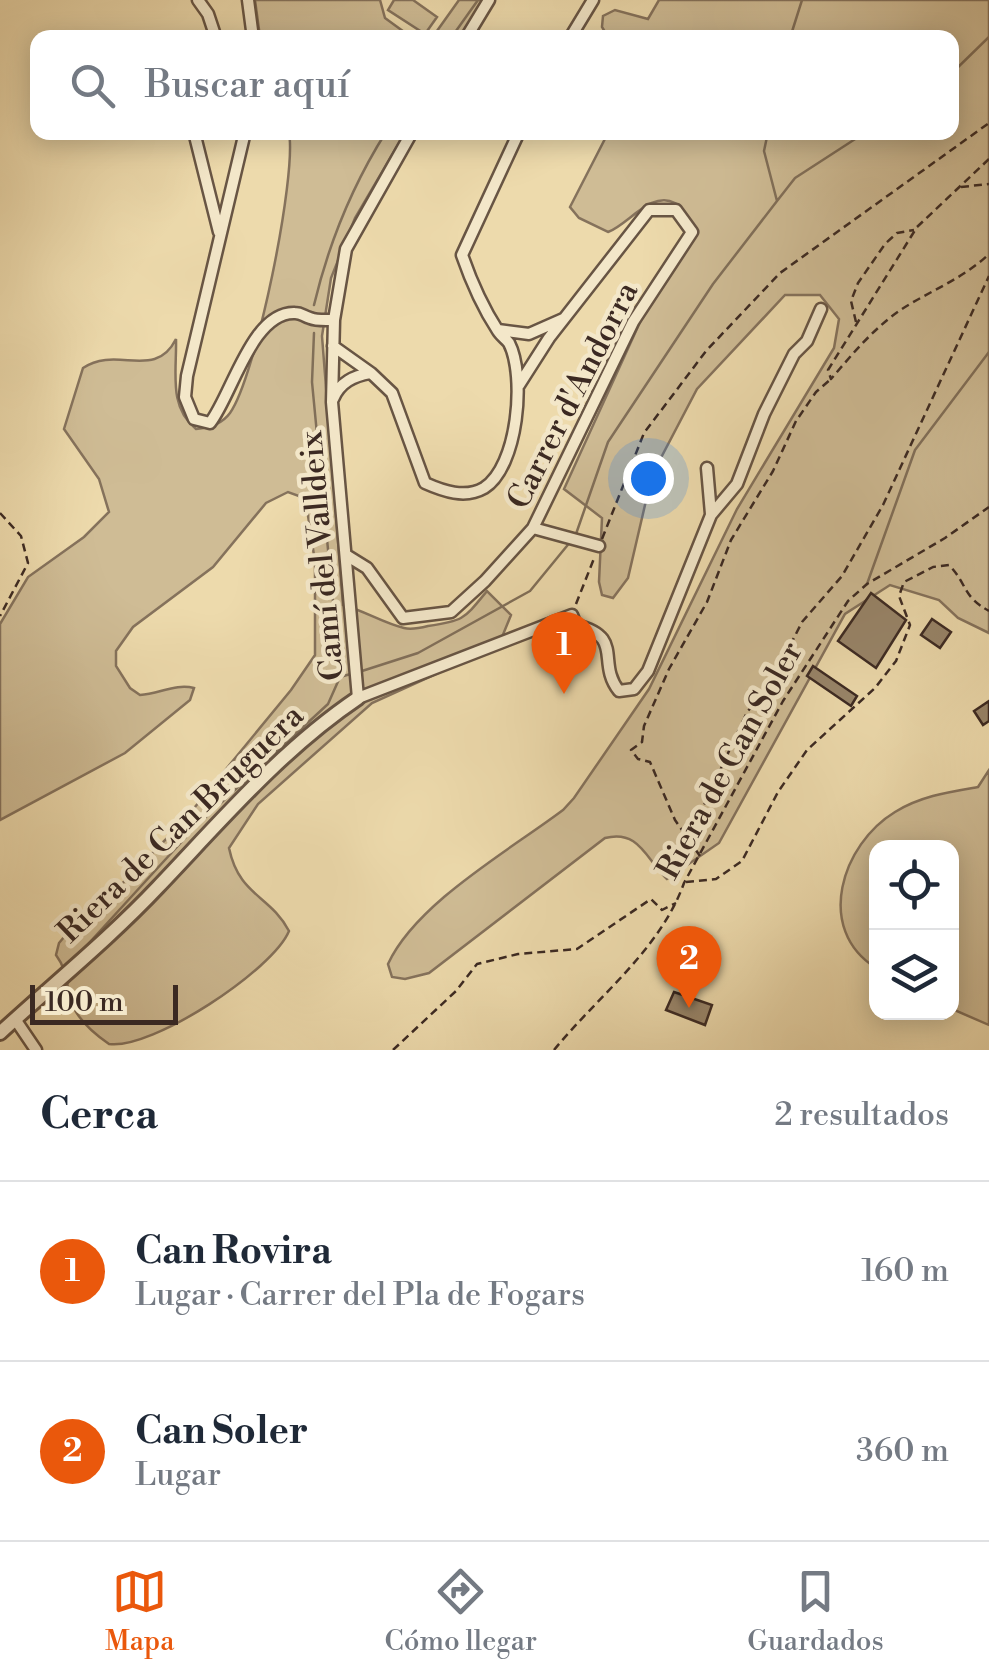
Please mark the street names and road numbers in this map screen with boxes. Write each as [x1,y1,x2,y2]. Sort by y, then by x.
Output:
street label: Carrer d'Andorra [498,274,648,516]
street label: Camí del Valldeix [291,429,353,682]
street label: Riera de Can Soler [648,634,812,886]
street label: Riera de Can Bruguera [49,695,313,951]

